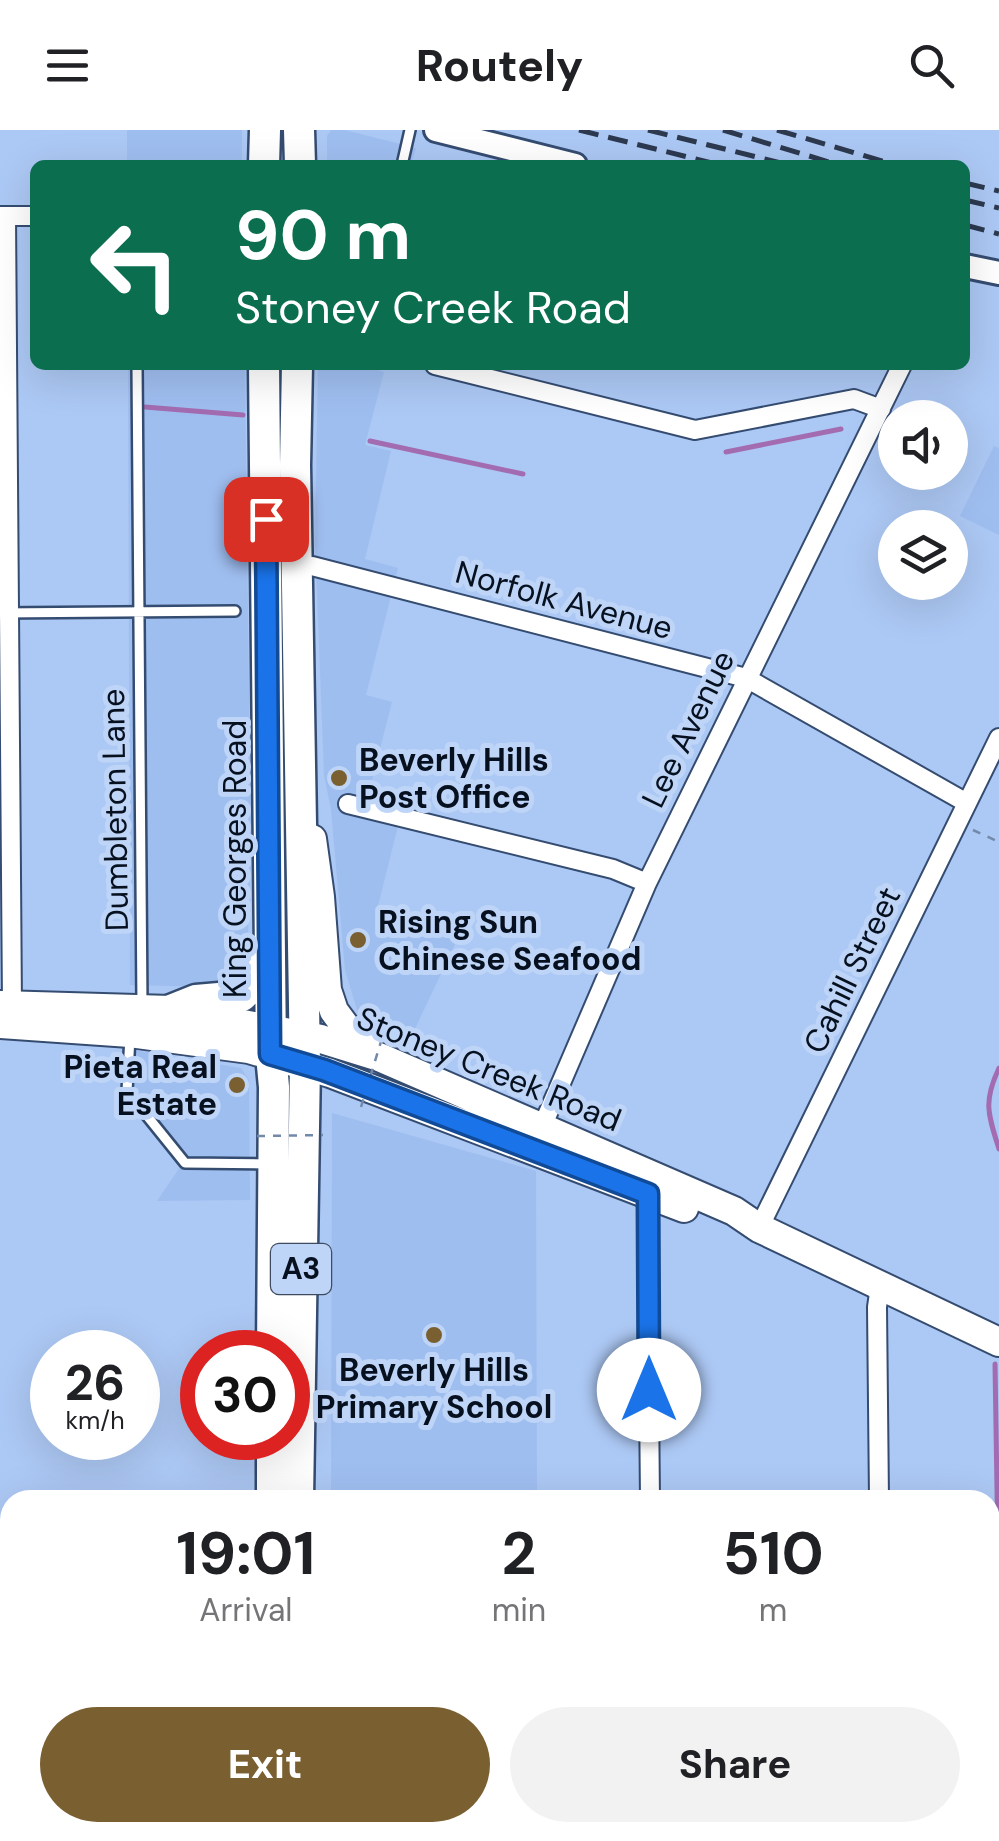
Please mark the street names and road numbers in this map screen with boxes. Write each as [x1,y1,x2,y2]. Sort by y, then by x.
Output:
street label: Norfolk Avenue [451,551,677,649]
street label: Lee Avenue [632,643,744,815]
street label: Dumbleton Lane [92,688,138,932]
street label: King Georges Road [214,720,256,998]
street label: Cahill Street [794,880,910,1060]
street label: Stoney Creek Road [351,997,627,1141]
road number: A3 [271,1244,331,1294]

